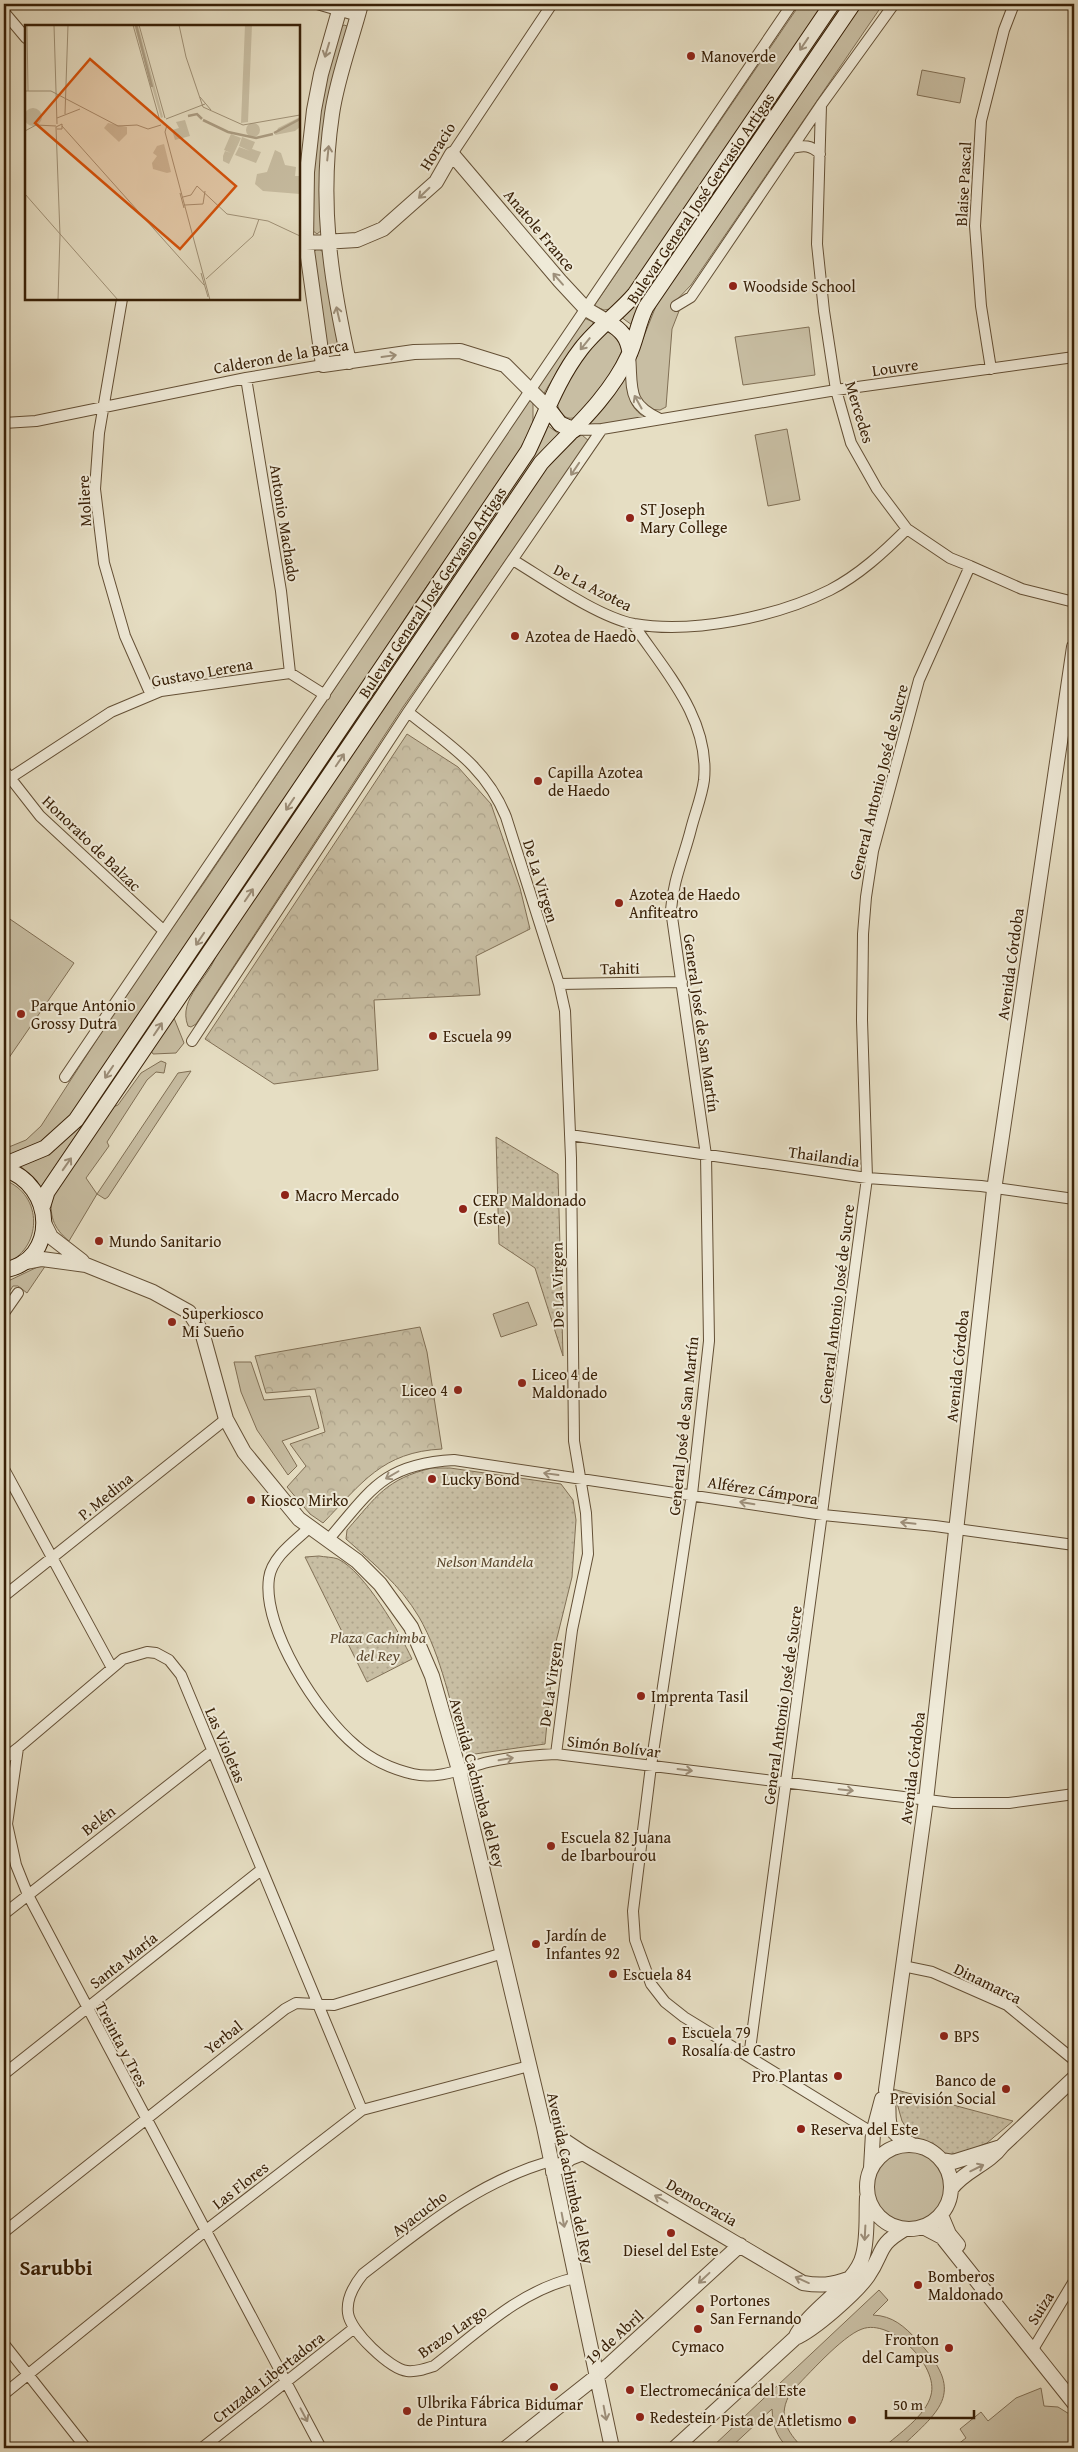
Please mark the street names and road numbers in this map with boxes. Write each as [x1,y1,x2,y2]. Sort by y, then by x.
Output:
street label: Bulevar General José Gervasio Artigas [620,87,780,309]
street label: Horacio [413,117,461,175]
street label: Blaise Pascal [949,141,977,227]
street label: Anatole France [498,184,582,276]
street label: Calderon de la Barca [212,332,351,380]
street label: Louvre [870,352,920,382]
street label: Mercedes [839,378,881,446]
street label: Antonio Machado [264,463,306,583]
street label: Moliere [71,475,97,527]
street label: Bulevar General José Gervasio Artigas [352,481,512,703]
street label: De La Azotea [550,557,637,617]
street label: Gustavo Lerena [149,651,255,693]
street label: General Antonio José de Sucre [842,682,914,882]
street label: Honorato de Balzac [37,789,147,897]
street label: De La Virgen [517,837,565,925]
street label: Avenida Córdoba [990,906,1030,1022]
street label: General José de San Martín [678,932,726,1114]
street label: Tahiti [600,956,640,980]
street label: Thailandia [787,1139,862,1173]
street label: General Antonio José de Sucre [812,1203,860,1405]
street label: De La Virgen [544,1242,570,1328]
street label: Avenida Córdoba [939,1308,975,1423]
street label: General José de San Martín [662,1335,704,1517]
street label: P. Medina [72,1466,138,1526]
street label: Alférez Cámpora [706,1469,820,1511]
street label: General Antonio José de Sucre [756,1604,808,1806]
street label: De La Virgen [532,1640,568,1728]
street label: Avenida Cachimba del Rey [444,1695,512,1871]
street label: Las Violetas [199,1704,253,1786]
street label: Avenida Córdoba [893,1710,931,1826]
street label: Simón Bolívar [566,1728,663,1764]
street label: Belén [76,1799,120,1841]
street label: Santa María [84,1926,162,1994]
street label: Dinamarca [950,1956,1026,2010]
street label: Treinta y Tres [89,1997,155,2091]
street label: Yerbal [199,2014,248,2060]
street label: Avenida Cachimba del Rey [541,2090,601,2266]
street label: Las Flores [207,2155,273,2215]
street label: Democracia [662,2172,742,2232]
street label: Ayacucho [386,2184,452,2242]
street label: Suiza [1020,2286,1060,2329]
street label: Brazo Largo [412,2298,492,2364]
street label: 19 de Abril [579,2304,649,2370]
street label: Cruzada Libertadora [207,2325,330,2429]

